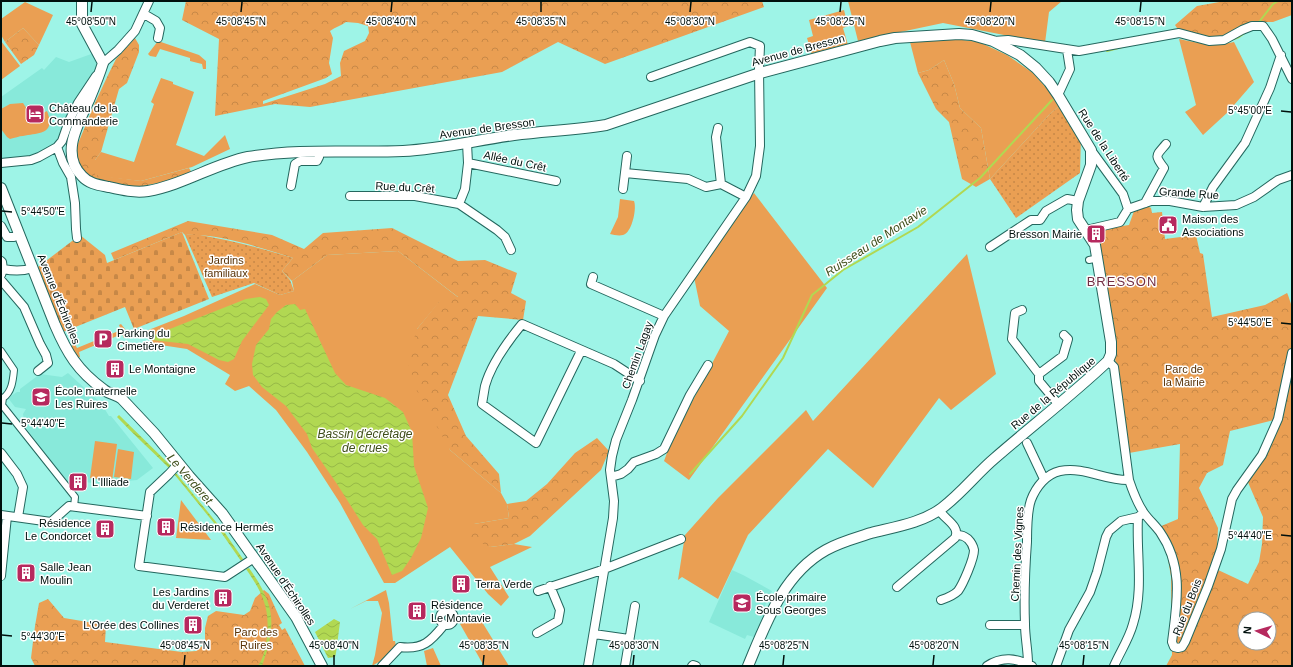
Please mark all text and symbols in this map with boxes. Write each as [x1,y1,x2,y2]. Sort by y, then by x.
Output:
text: 45°08'50"N [66,16,116,27]
text: 45°08'45"N [216,16,266,27]
text: 45°08'40"N [366,16,416,27]
text: 45°08'35"N [516,16,566,27]
text: 45°08'30"N [665,16,715,27]
text: 45°08'25"N [815,16,865,27]
text: 45°08'20"N [965,16,1015,27]
text: 45°08'15"N [1115,16,1165,27]
street label: Avenue de Bresson [750,32,846,68]
place label: Château de la Commanderie [49,102,118,127]
hotel icon: Château de la Commanderie [24,103,46,125]
text: 5°45'00"E [1228,105,1272,116]
street label: Rue de la Liberté [1076,107,1132,183]
street label: Avenue de Bresson [439,115,535,141]
street label: Allée du Crêt [483,149,547,173]
street label: Rue du Crêt [375,179,435,195]
street label: Grande Rue [1159,185,1219,201]
water label: Ruisseau de Montavie [822,203,930,279]
text: 5°44'50"E [21,206,65,217]
place label: Maison des Associations [1182,213,1244,238]
public building icon: Maison des Associations [1157,214,1179,236]
building icon: Bresson Mairie [1085,223,1107,245]
place label: Bresson Mairie [1009,228,1082,240]
street label: Avenue d'Échirolles [35,252,83,346]
park label: Jardins familiaux [204,254,248,279]
district label: BRESSON [1087,274,1157,289]
text: 5°44'50"E [1228,317,1272,328]
street label: Chemin Lagay [619,319,655,390]
place label: Parking du Cimetière [117,327,170,352]
parking icon: Parking du Cimetière [92,328,114,350]
street label: Rue de la République [1009,354,1097,432]
building icon: Le Montaigne [104,358,126,380]
place label: Le Montaigne [129,363,196,375]
park label: Parc de la Mairie [1163,363,1205,388]
place label: École maternelle Les Ruires [55,385,137,410]
school or university icon: École maternelle Les Ruires [30,386,52,408]
text: 5°44'40"E [21,418,65,429]
water label: Bassin d'écrêtage de crues [317,427,413,455]
water label: Le Verderet [164,451,216,508]
building icon: L'Illiade [67,471,89,493]
place label: L'Illiade [92,476,129,488]
street label: Chemin des Vignes [1009,506,1026,602]
building icon: Résidence Hermés [155,516,177,538]
place label: Résidence Le Condorcet [25,517,91,542]
building icon: Résidence Le Condorcet [94,518,116,540]
place label: Résidence Hermés [180,521,274,533]
text: 5°44'40"E [1228,530,1272,541]
street label: Avenue d'Échirolles [254,541,318,628]
place label: Salle Jean Moulin [40,561,91,586]
building icon: Salle Jean Moulin [15,562,37,584]
building icon: Terra Verde [450,573,472,595]
street label: Rue du Bois [1170,577,1204,637]
place label: Terra Verde [475,578,532,590]
place label: Les Jardins du Verderet [152,586,209,611]
building icon: Les Jardins du Verderet [212,587,234,609]
place label: École primaire Sous Georges [756,591,827,616]
school or university icon: École primaire Sous Georges [731,592,753,614]
place label: Résidence Le Montavie [431,599,491,624]
building icon: Résidence Le Montavie [406,600,428,622]
north arrow [1237,611,1277,651]
building icon: L'Orée des Collines [182,614,204,636]
place label: L'Orée des Collines [83,619,179,631]
park label: Parc des Ruires [234,626,278,651]
text: N [1241,626,1253,635]
text: 5°44'30"E [21,631,65,642]
text: 45°08'45"N [160,640,210,651]
text: 45°08'40"N [309,640,359,651]
text: 45°08'35"N [459,640,509,651]
text: 45°08'30"N [609,640,659,651]
text: 45°08'25"N [759,640,809,651]
text: 45°08'20"N [909,640,959,651]
text: 45°08'15"N [1059,640,1109,651]

